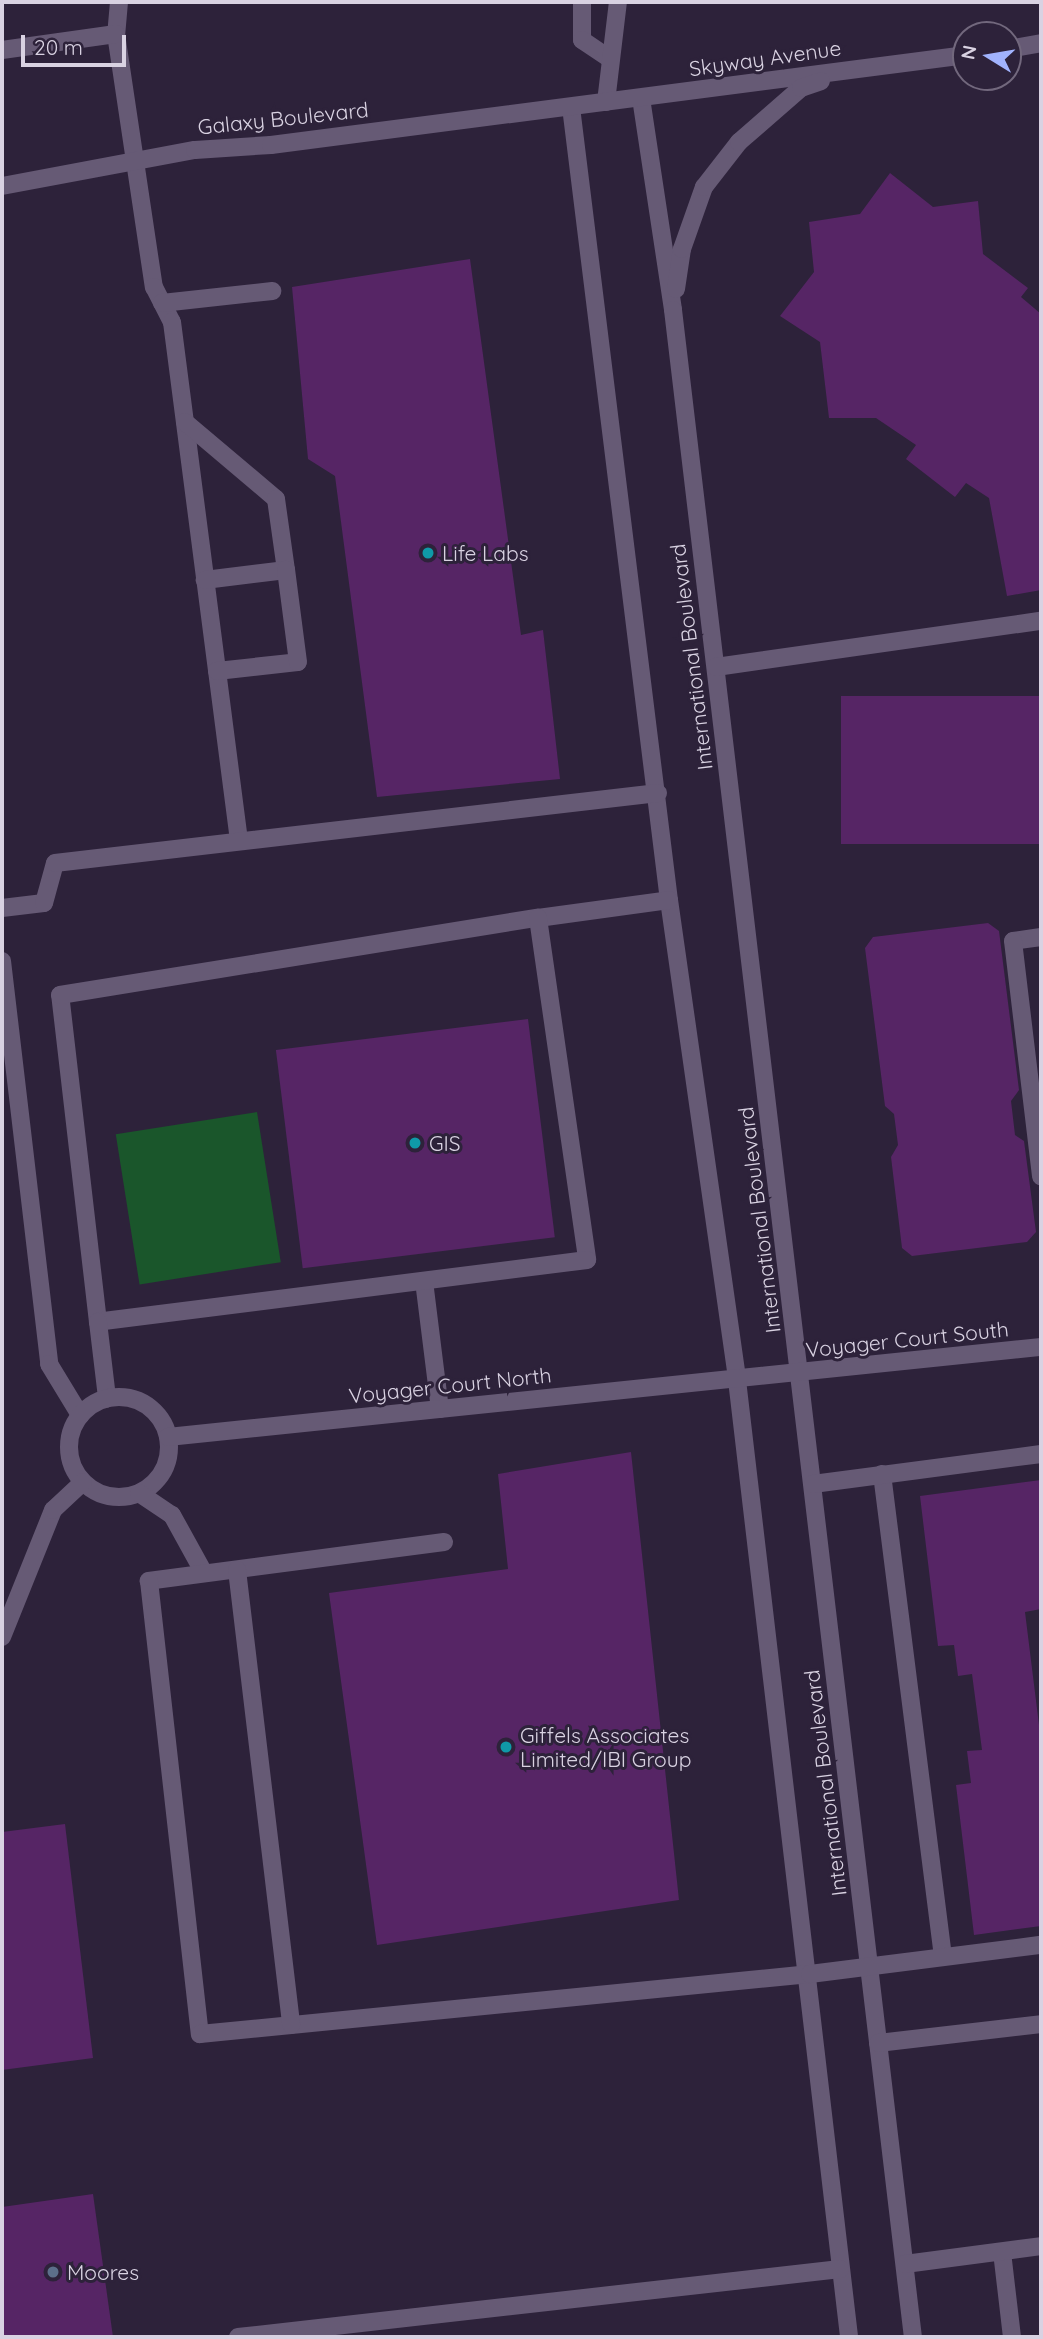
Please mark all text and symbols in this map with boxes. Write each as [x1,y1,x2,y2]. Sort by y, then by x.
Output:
scale bar [24,21,130,65]
north arrow [952,21,1022,91]
text: 20 m [34,34,83,60]
street label: Skyway Avenue [687,35,843,81]
text: N [955,43,981,62]
street label: Galaxy Boulevard [196,96,370,140]
place label: Life Labs [442,540,529,566]
street label: International Boulevard [665,542,717,772]
marker: Life Labs [420,545,436,561]
street label: International Boulevard [733,1105,785,1335]
place label: GIS [429,1130,461,1156]
marker: GIS [407,1135,423,1151]
street label: Voyager Court South [804,1316,1010,1362]
street label: Voyager Court North [347,1362,553,1408]
street label: International Boulevard [799,1668,851,1898]
place label: Giffels Associates Limited/IBI Group [520,1722,691,1772]
marker: Giffels Associates Limited/IBI Group [498,1739,514,1755]
place label: Moores [67,2259,139,2285]
marker: Moores [45,2264,61,2280]

